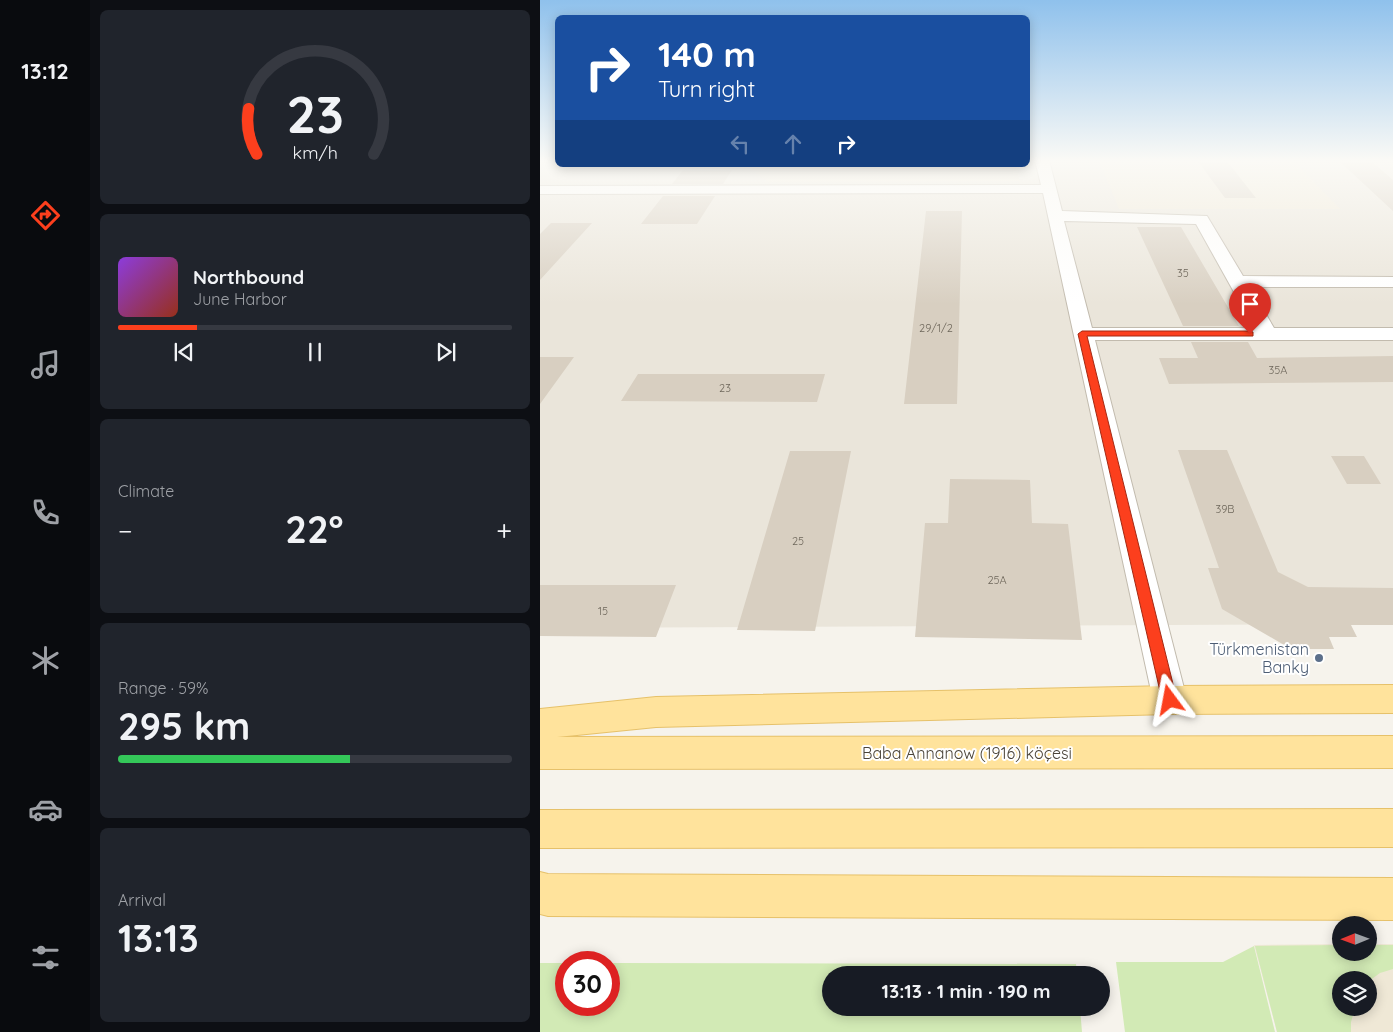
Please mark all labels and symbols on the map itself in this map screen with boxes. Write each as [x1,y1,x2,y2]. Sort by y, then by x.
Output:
house number: 35 [1177,266,1189,280]
pin [1229,283,1271,334]
house number: 29/1/2 [919,321,953,335]
house number: 35A [1269,363,1287,377]
house number: 23 [719,381,731,395]
house number: 39B [1215,502,1235,516]
house number: 25 [792,534,804,548]
house number: 25A [987,573,1007,587]
house number: 15 [598,604,608,618]
place label: Türkmenistan Banky [1209,639,1309,677]
marker: Türkmenistan Banky [1313,652,1325,664]
position arrow [1143,673,1195,725]
street label: Baba Annanow (1916) köçesi [862,743,1072,763]
north arrow [1332,916,1378,961]
speed limit sign: 30 [555,951,620,1016]

